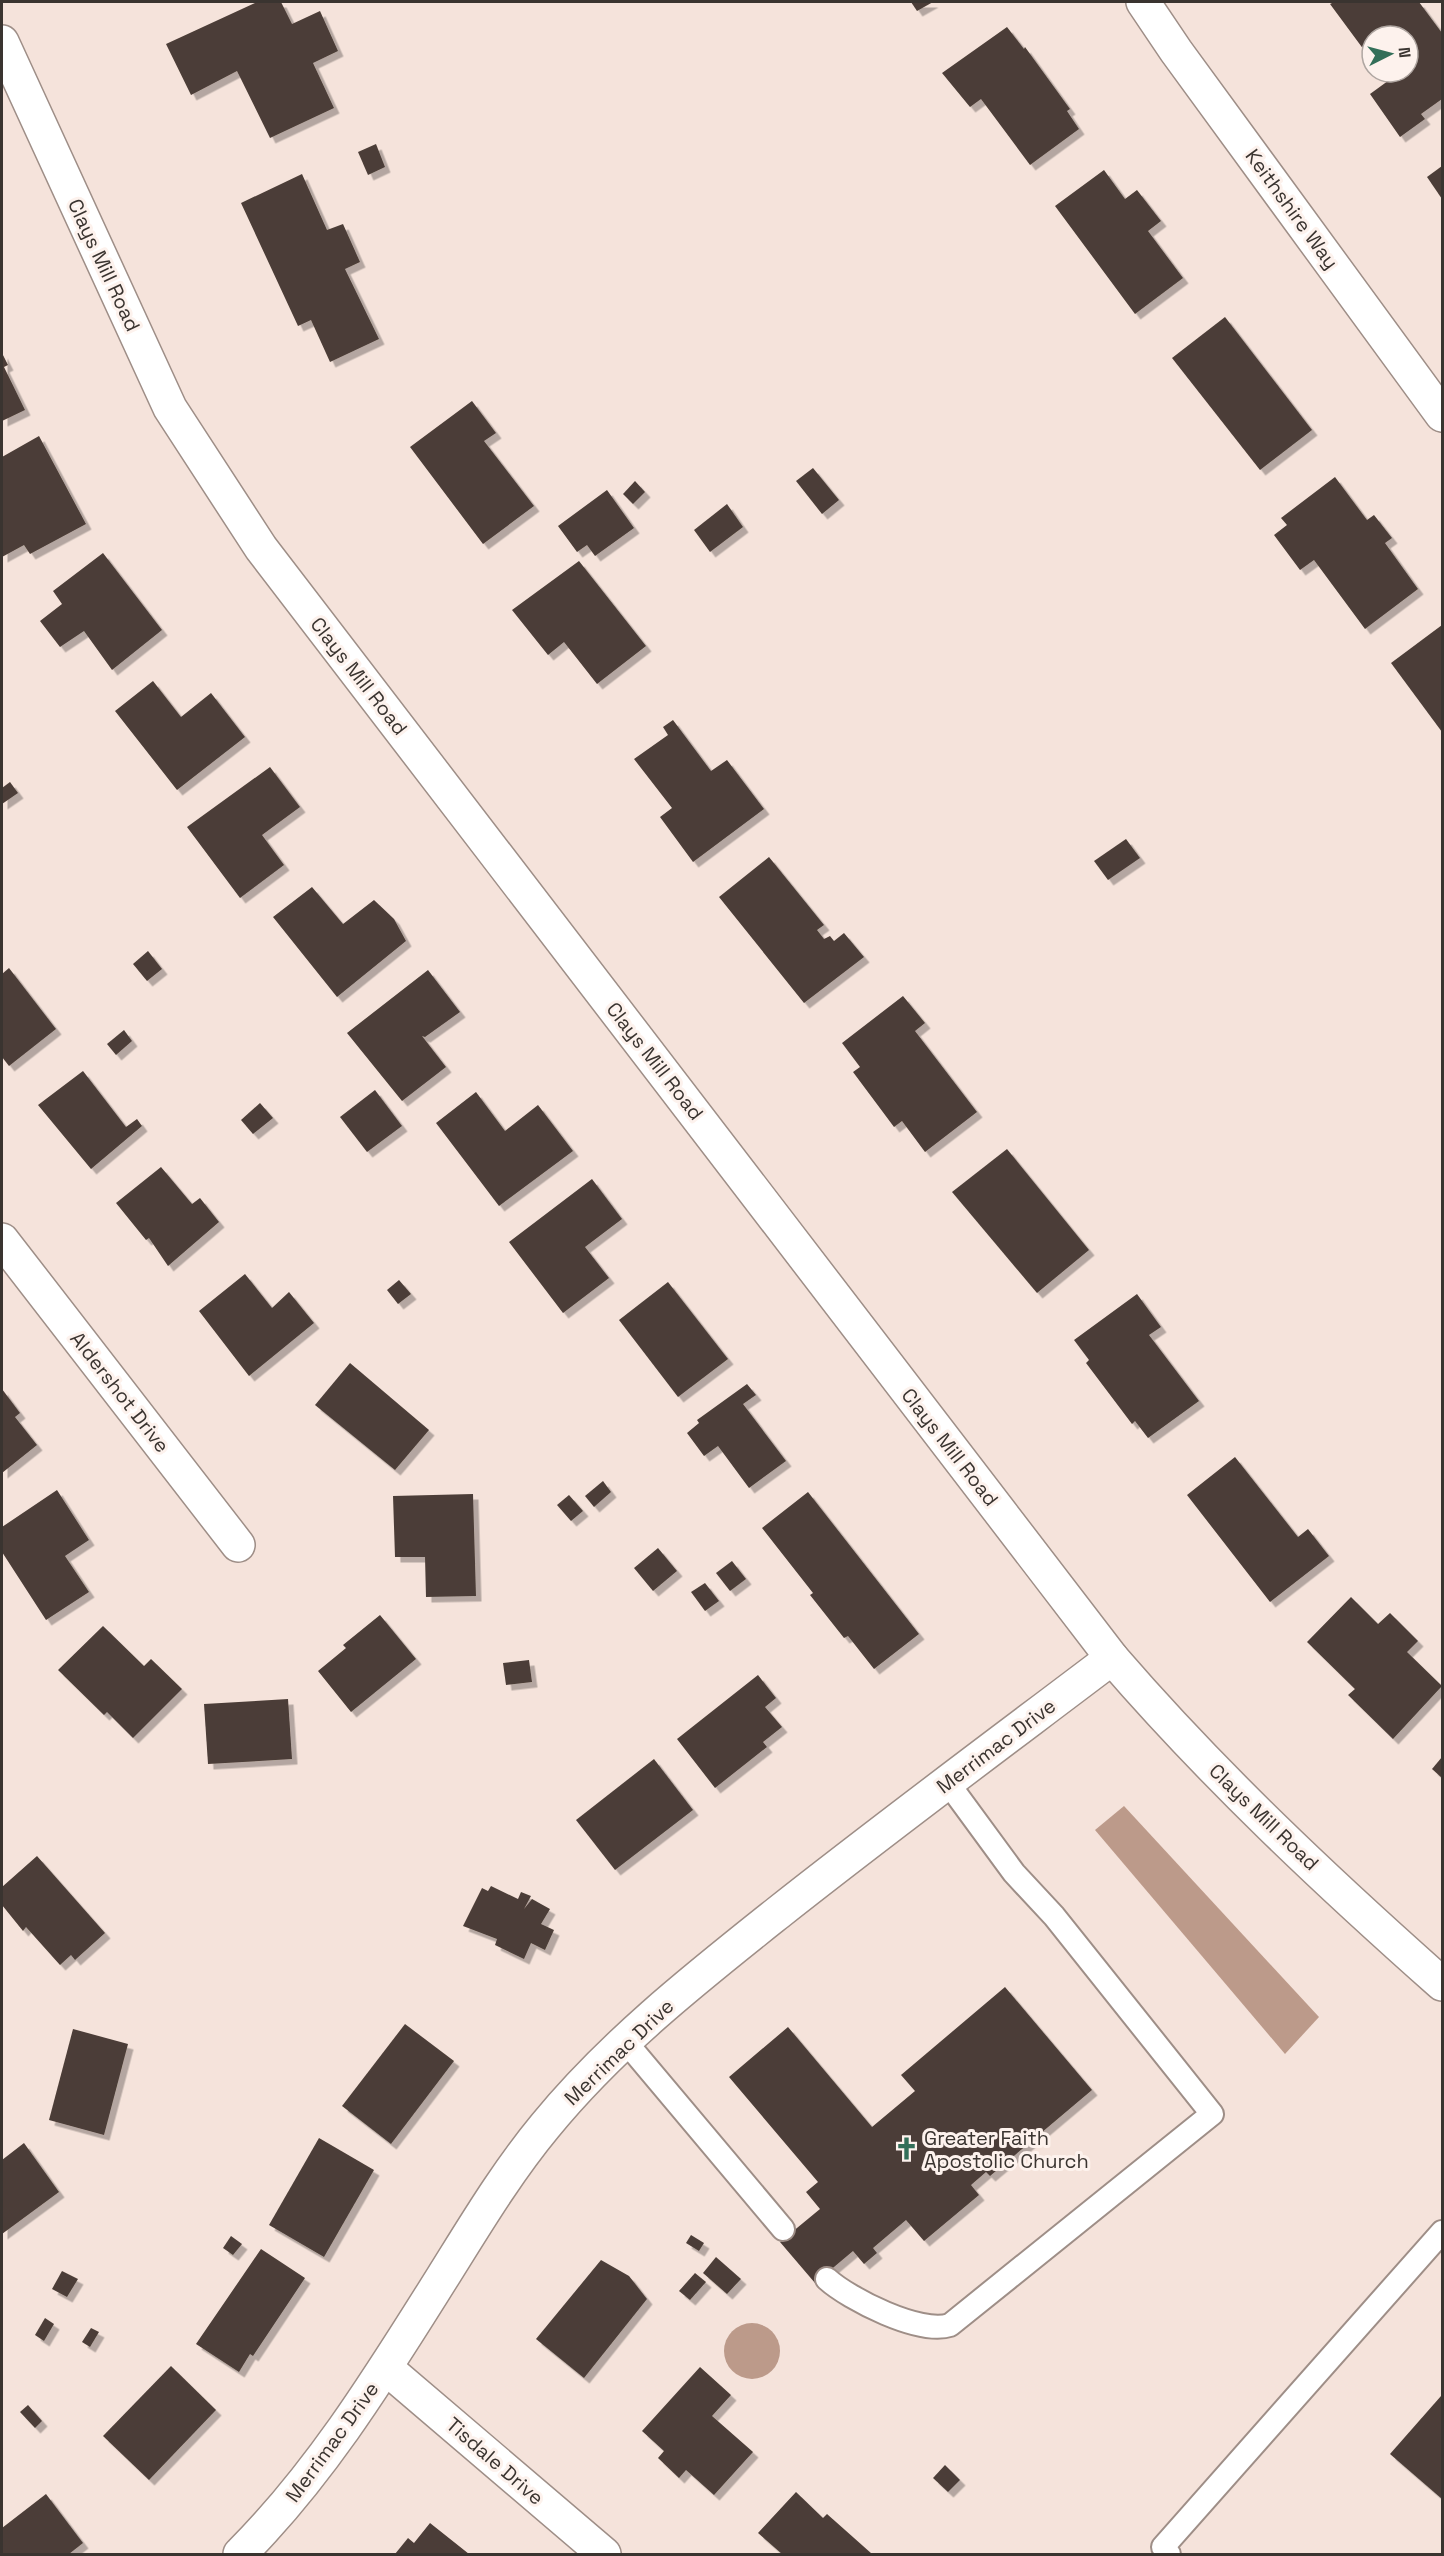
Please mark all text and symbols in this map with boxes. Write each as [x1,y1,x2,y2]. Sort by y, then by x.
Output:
north arrow [1360,24,1420,84]
text: N [1393,46,1415,59]
street label: Keithshire Way [1240,144,1344,274]
street label: Clays Mill Road [62,195,146,335]
street label: Clays Mill Road [305,612,413,740]
street label: Clays Mill Road [601,997,709,1125]
street label: Aldershot Drive [65,1326,175,1458]
street label: Clays Mill Road [896,1383,1004,1511]
street label: Merrimac Drive [931,1693,1061,1799]
street label: Clays Mill Road [1203,1758,1325,1876]
street label: Merrimac Drive [559,1993,679,2111]
place label: Greater Faith Apostolic Church [924,2125,1089,2174]
church icon: Greater Faith Apostolic Church [893,2136,919,2162]
street label: Merrimac Drive [280,2377,384,2507]
street label: Tisdale Drive [441,2411,549,2511]

